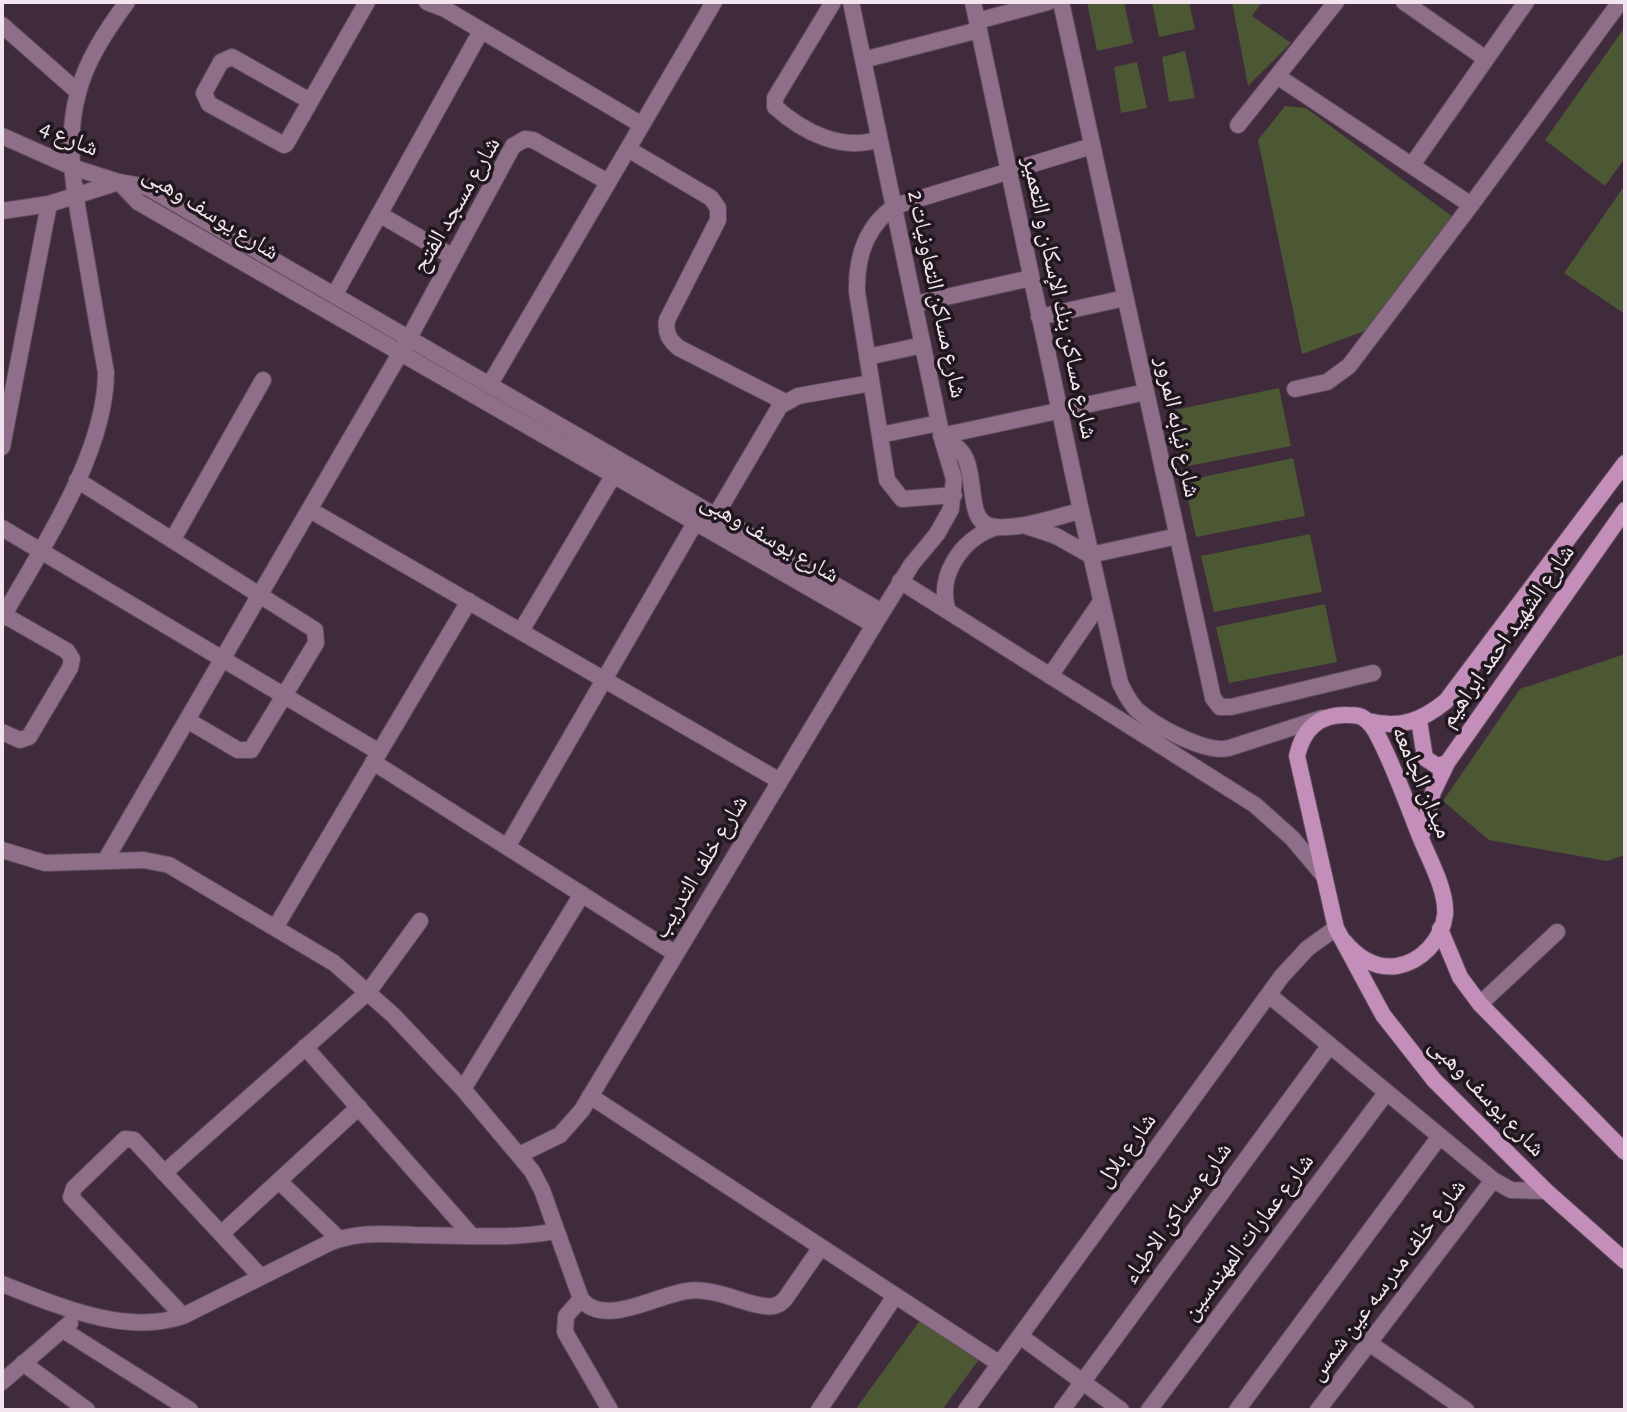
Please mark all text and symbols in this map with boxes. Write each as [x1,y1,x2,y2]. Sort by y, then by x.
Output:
street label: شارع 4 [35,113,103,163]
street label: شارع مسجد الفتح [405,132,507,278]
street label: شارع مساكن بنك الإسكان و التعمير [1016,154,1104,442]
street label: شارع يوسف وهبى [138,160,284,266]
street label: شارع مساكن التعاونيات 2 [901,187,973,401]
street label: شارع نيابه المرور [1149,354,1207,500]
street label: شارع يوسف وهبى [696,487,844,589]
street label: شارع الشهيد احمد ابراهيم [1433,539,1581,733]
street label: ميدان الجامعه [1385,721,1459,843]
street label: شارع خلف التدريب [646,790,754,944]
street label: شارع يوسف وهبى [1423,1031,1551,1163]
street label: شارع بلال [1089,1107,1163,1193]
street label: شارع مساكن الاطباء [1116,1137,1238,1289]
street label: شارع عمارات المهندسين [1176,1148,1320,1326]
street label: شارع خلف مدرسه عين شمس [1302,1173,1472,1387]

